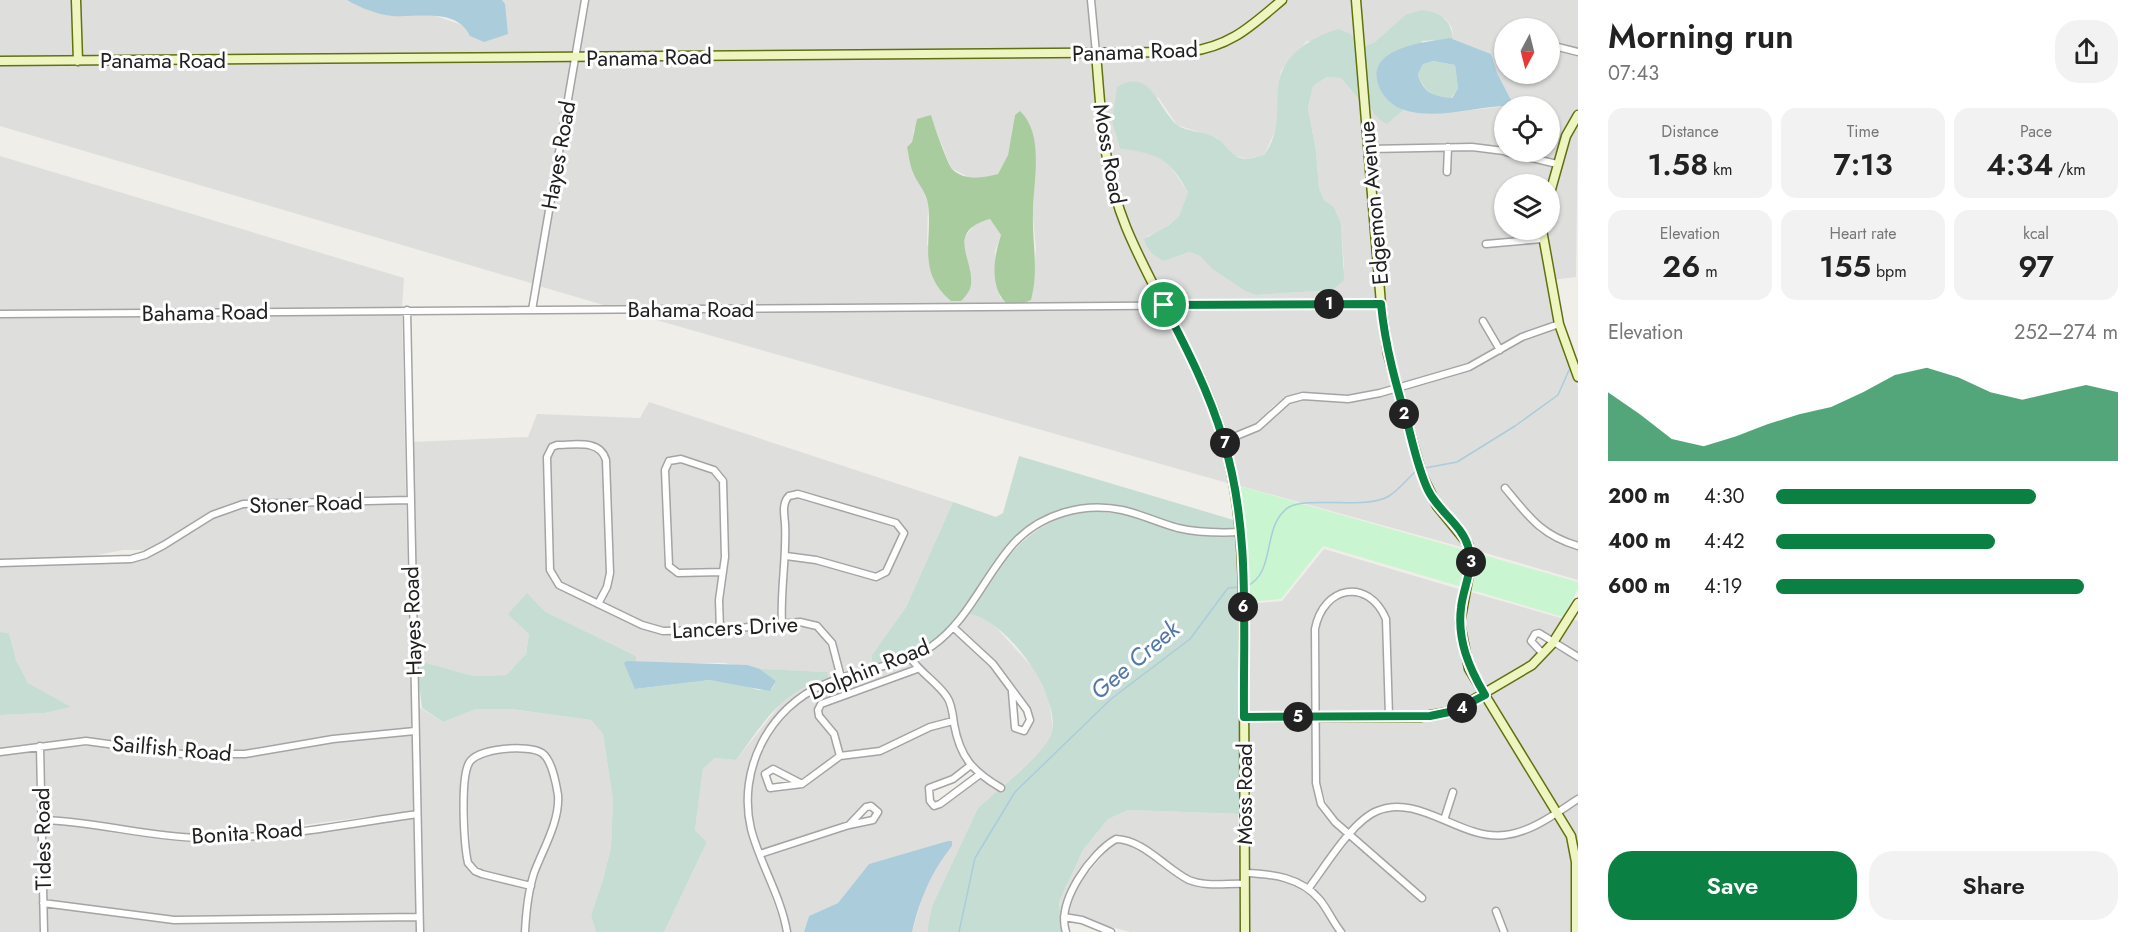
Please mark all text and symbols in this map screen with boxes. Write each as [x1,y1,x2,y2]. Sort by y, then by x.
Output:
text: Morning run [1608,13,1794,60]
north arrow [1494,18,1560,84]
map controls [1494,18,1560,240]
button: share [2055,20,2118,83]
street label: Panama Road [1072,33,1198,69]
street label: Panama Road [586,40,712,74]
street label: Panama Road [100,44,226,76]
text: 07:43 [1608,59,1659,88]
button: locate [1494,96,1560,162]
street label: Hayes Road [533,98,583,212]
street label: Moss Road [1085,101,1135,207]
street label: Edgemon Avenue [1350,120,1396,286]
text: Distance [1661,120,1719,143]
text: Time [1847,120,1879,143]
text: Pace [2020,120,2052,143]
text: 1.58 [1647,143,1708,186]
text: 7:13 [1833,143,1893,186]
text: 4:34 [1986,143,2053,186]
text: km [1708,158,1733,181]
text: /km [2053,158,2086,181]
button: layers [1494,174,1560,240]
text: Elevation [1660,222,1720,245]
text: Heart rate [1830,222,1896,245]
text: kcal [2023,222,2049,245]
text: 26 [1662,245,1700,288]
text: 155 [1819,245,1871,288]
text: 97 [2018,245,2054,288]
text: m [1700,260,1718,283]
text: bpm [1871,260,1907,283]
pin [1138,279,1189,330]
icon: arrive [1147,288,1180,321]
pin: 1 [1314,289,1344,319]
text: 1 [1325,292,1333,315]
street label: Bahama Road [628,293,754,325]
street label: Bahama Road [141,295,269,329]
text: Elevation [1608,318,1683,347]
text: 252–274 m [2014,318,2118,347]
pin: 2 [1389,399,1419,429]
text: 2 [1399,402,1409,425]
pin: 7 [1210,428,1240,458]
text: 7 [1220,431,1230,454]
text: 200 m [1608,482,1670,511]
text: 4:30 [1704,482,1745,511]
street label: Stoner Road [249,485,363,521]
text: 400 m [1608,527,1671,556]
text: 4:42 [1704,527,1745,556]
pin: 3 [1456,547,1486,577]
text: 3 [1466,550,1476,573]
street label: Hayes Road [394,566,430,676]
text: 600 m [1608,572,1670,601]
text: 4:19 [1704,572,1742,601]
pin: 6 [1228,592,1258,622]
text: 6 [1238,595,1248,618]
street label: Lancers Drive [671,608,799,646]
water label: Gee Creek [1082,611,1188,707]
street label: Dolphin Road [804,630,934,708]
pin: 4 [1447,693,1477,723]
text: 4 [1456,696,1468,719]
pin: 5 [1283,702,1313,732]
text: 5 [1293,705,1303,728]
street label: Sailfish Road [111,727,233,769]
street label: Moss Road [1228,743,1260,845]
street label: Tides Road [25,787,59,891]
street label: Bonita Road [190,812,304,852]
button: Save [1608,851,1857,920]
button: Share [1869,851,2118,920]

